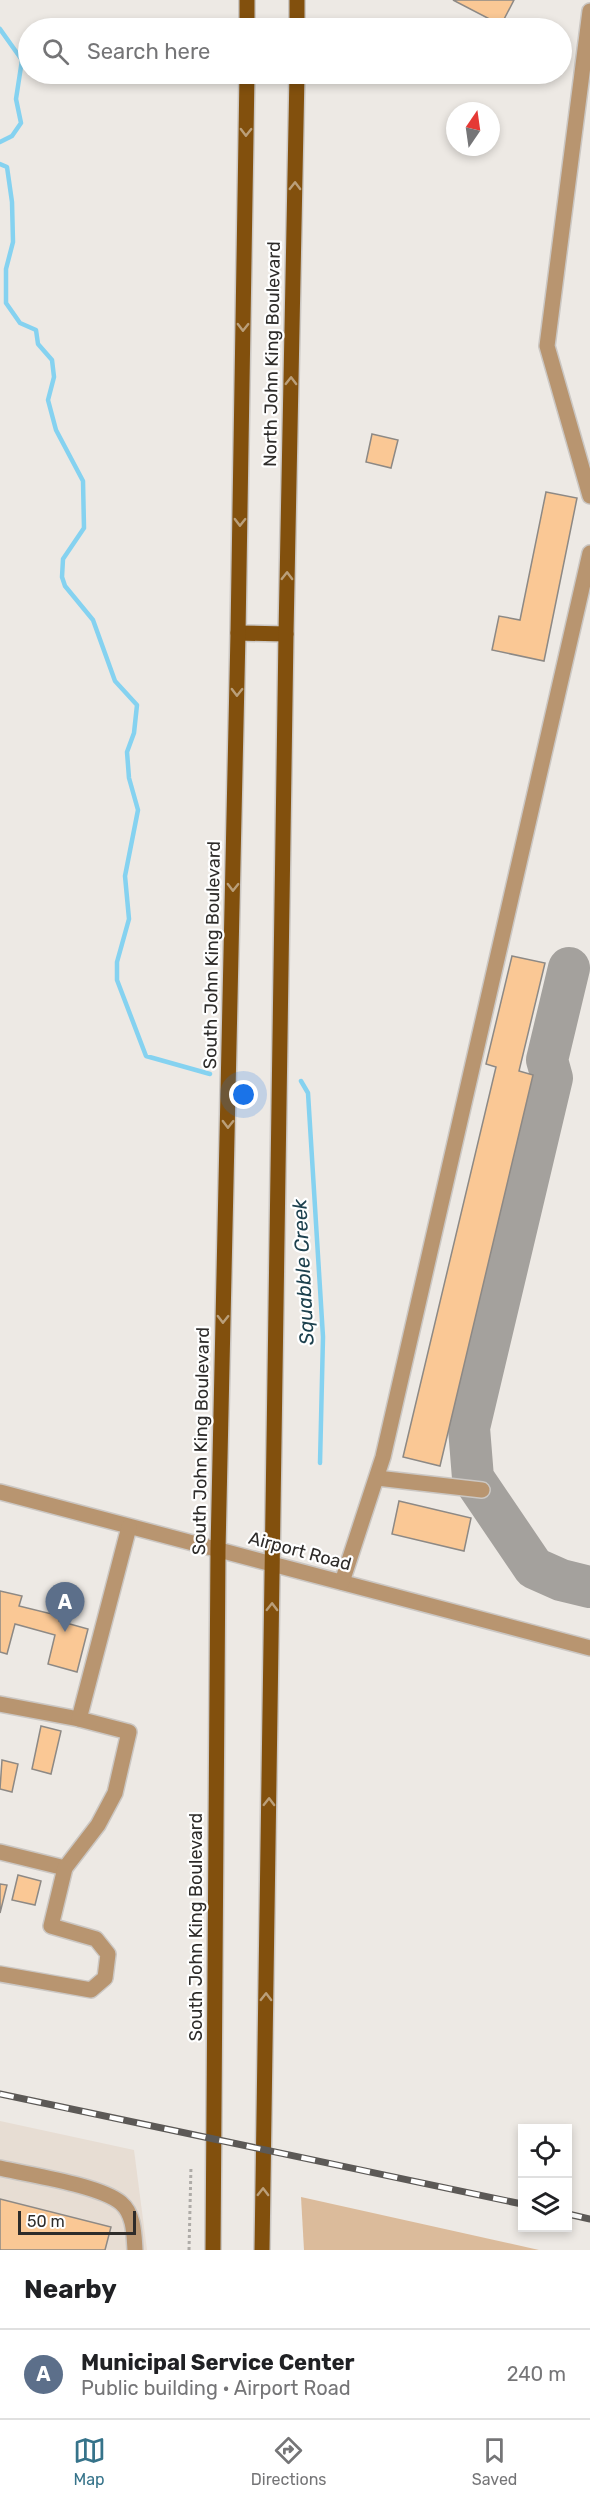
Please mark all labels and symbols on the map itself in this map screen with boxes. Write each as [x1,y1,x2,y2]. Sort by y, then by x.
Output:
north arrow [446,102,500,156]
one-way arrow [240,127,252,136]
one-way arrow [289,182,302,191]
street label: North John King Boulevard [259,241,285,467]
one-way arrow [237,322,249,331]
one-way arrow [285,376,297,385]
one-way arrow [234,517,246,526]
one-way arrow [281,571,293,580]
one-way arrow [231,687,243,696]
street label: South John King Boulevard [199,841,225,1069]
one-way arrow [226,882,239,891]
your location [229,1080,258,1109]
one-way arrow [221,1119,234,1128]
water label: Squabble Creek [287,1198,319,1346]
one-way arrow [217,1314,229,1323]
street label: South John King Boulevard [188,1327,214,1555]
street label: Airport Road [246,1527,354,1575]
pin: A [46,1582,84,1632]
one-way arrow [266,1602,278,1611]
one-way arrow [263,1797,275,1806]
street label: South John King Boulevard [185,1813,207,2041]
one-way arrow [260,1992,272,2001]
one-way arrow [257,2187,269,2196]
scale bar [18,2208,136,2236]

